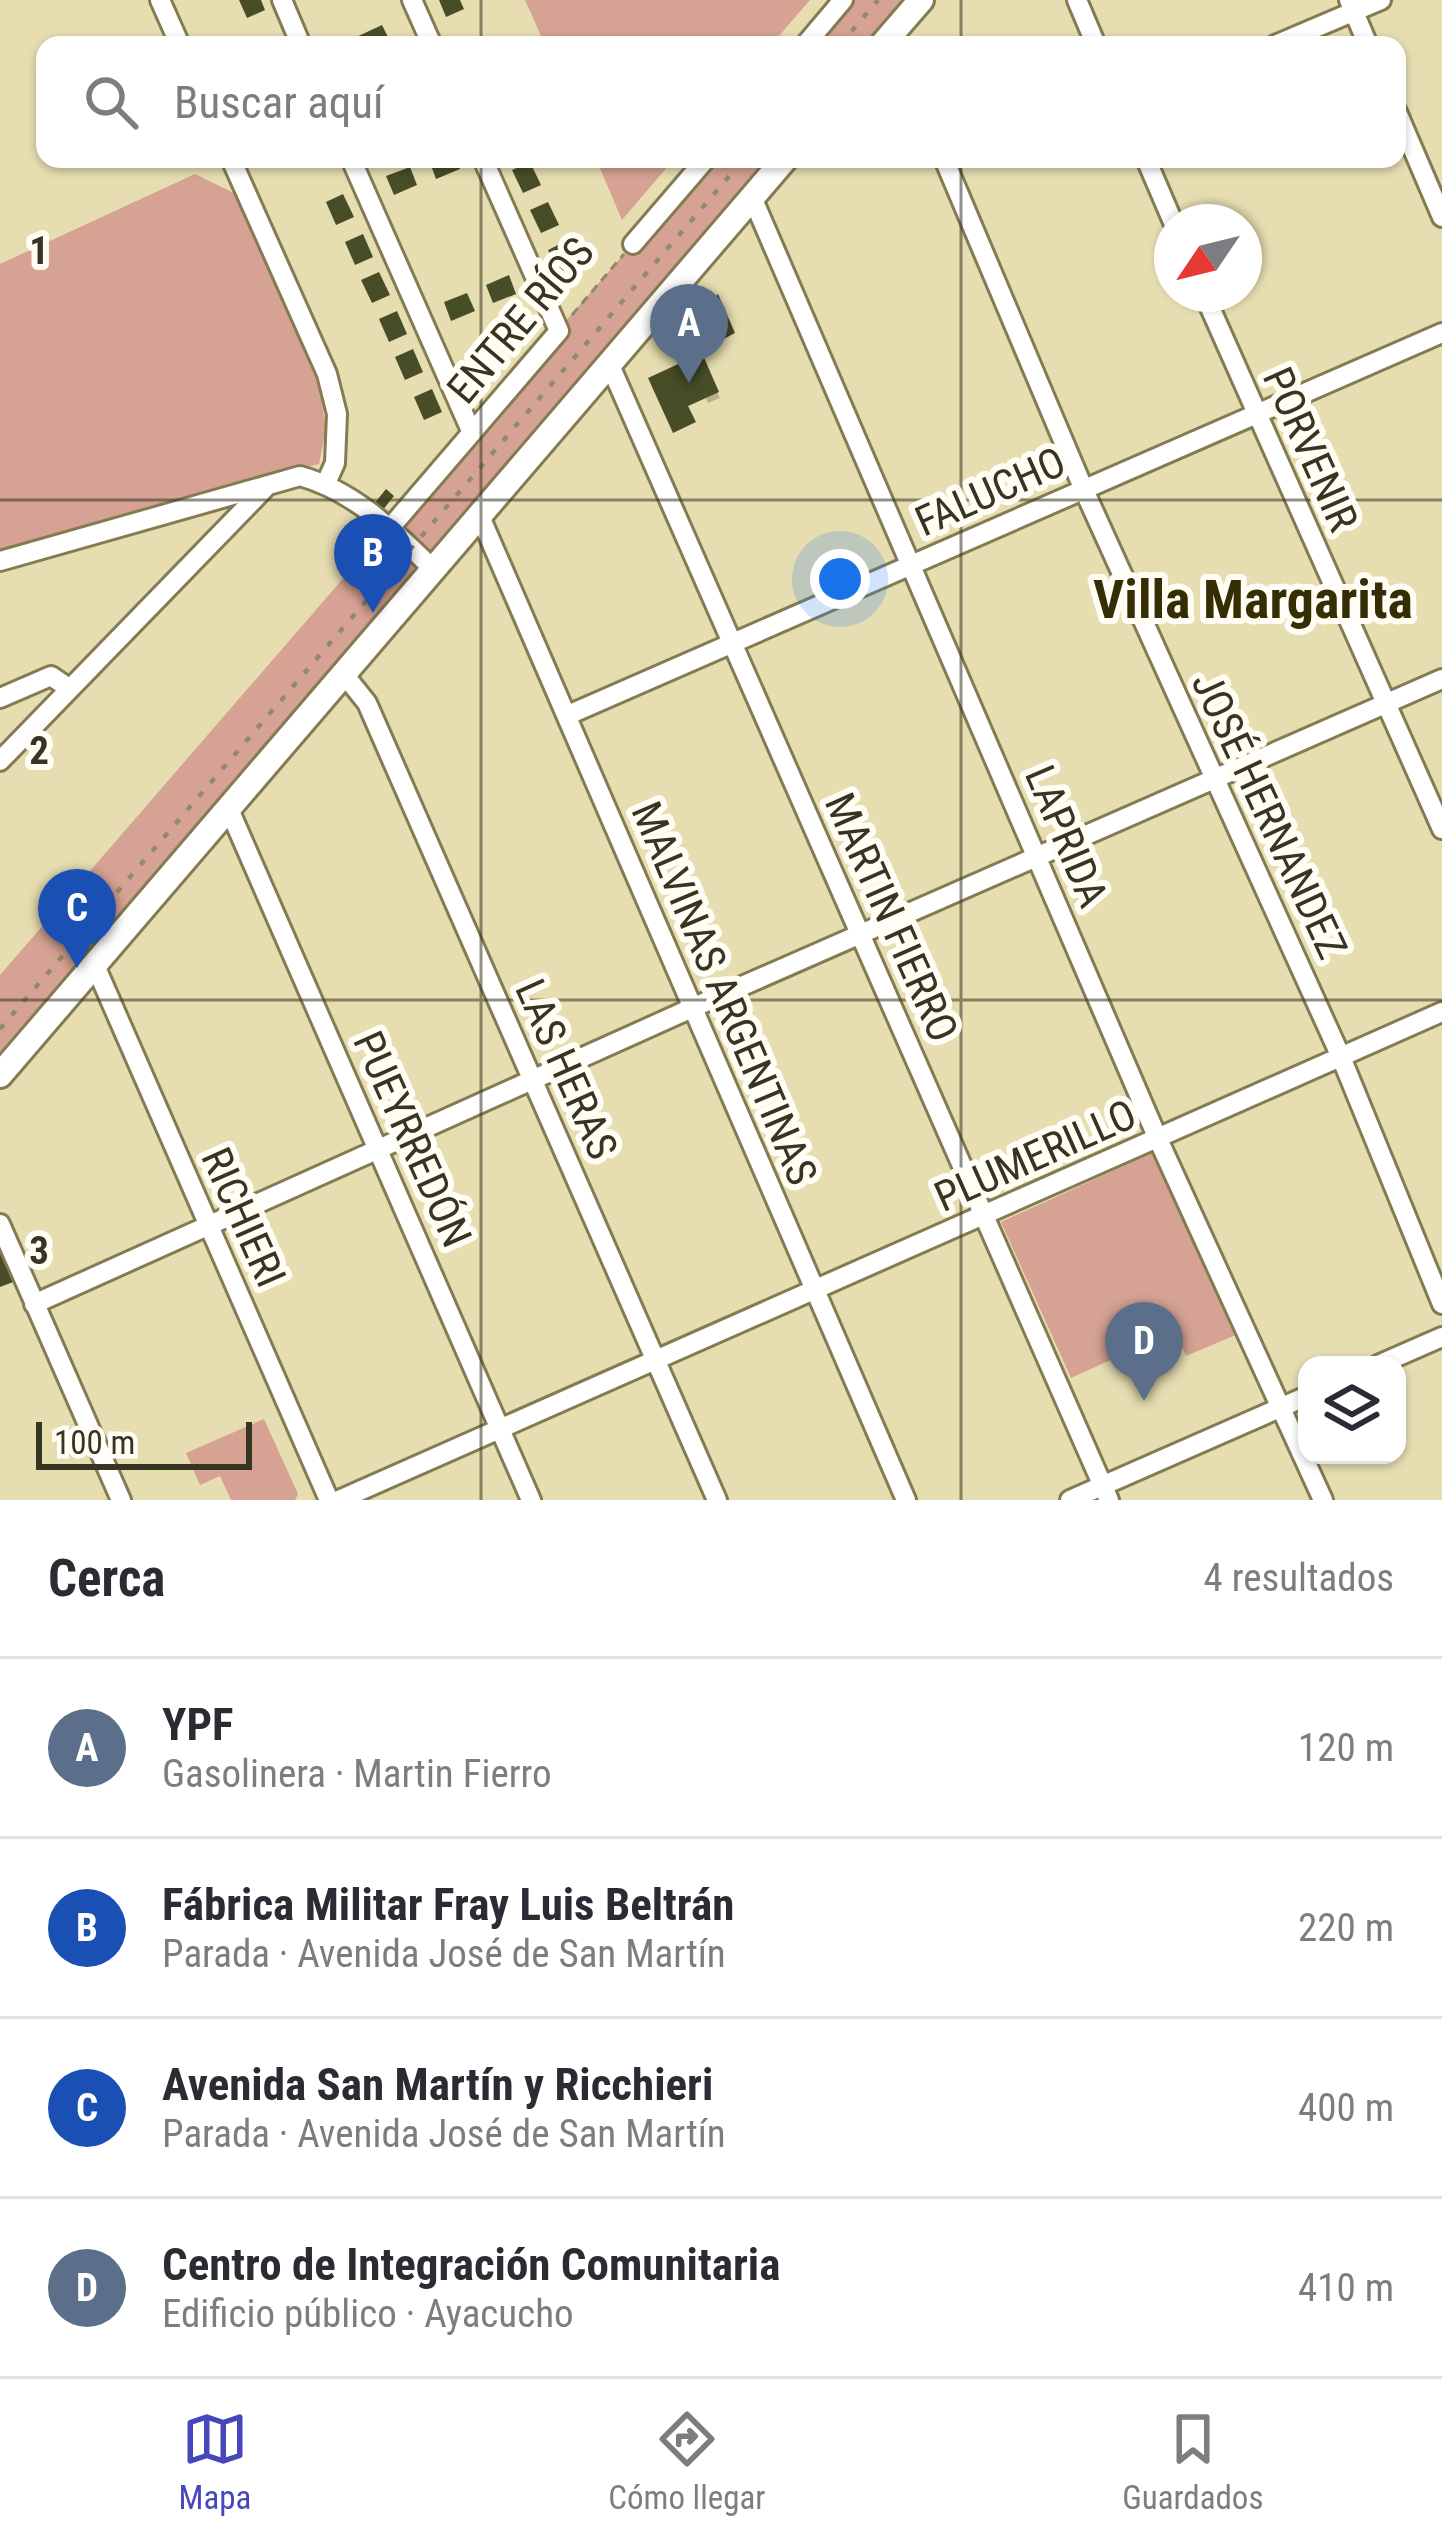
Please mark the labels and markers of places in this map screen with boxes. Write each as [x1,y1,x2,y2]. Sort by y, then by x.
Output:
pin: A [650,284,728,383]
pin: B [334,514,412,613]
pin: C [38,869,116,968]
pin: D [1105,1302,1183,1401]

